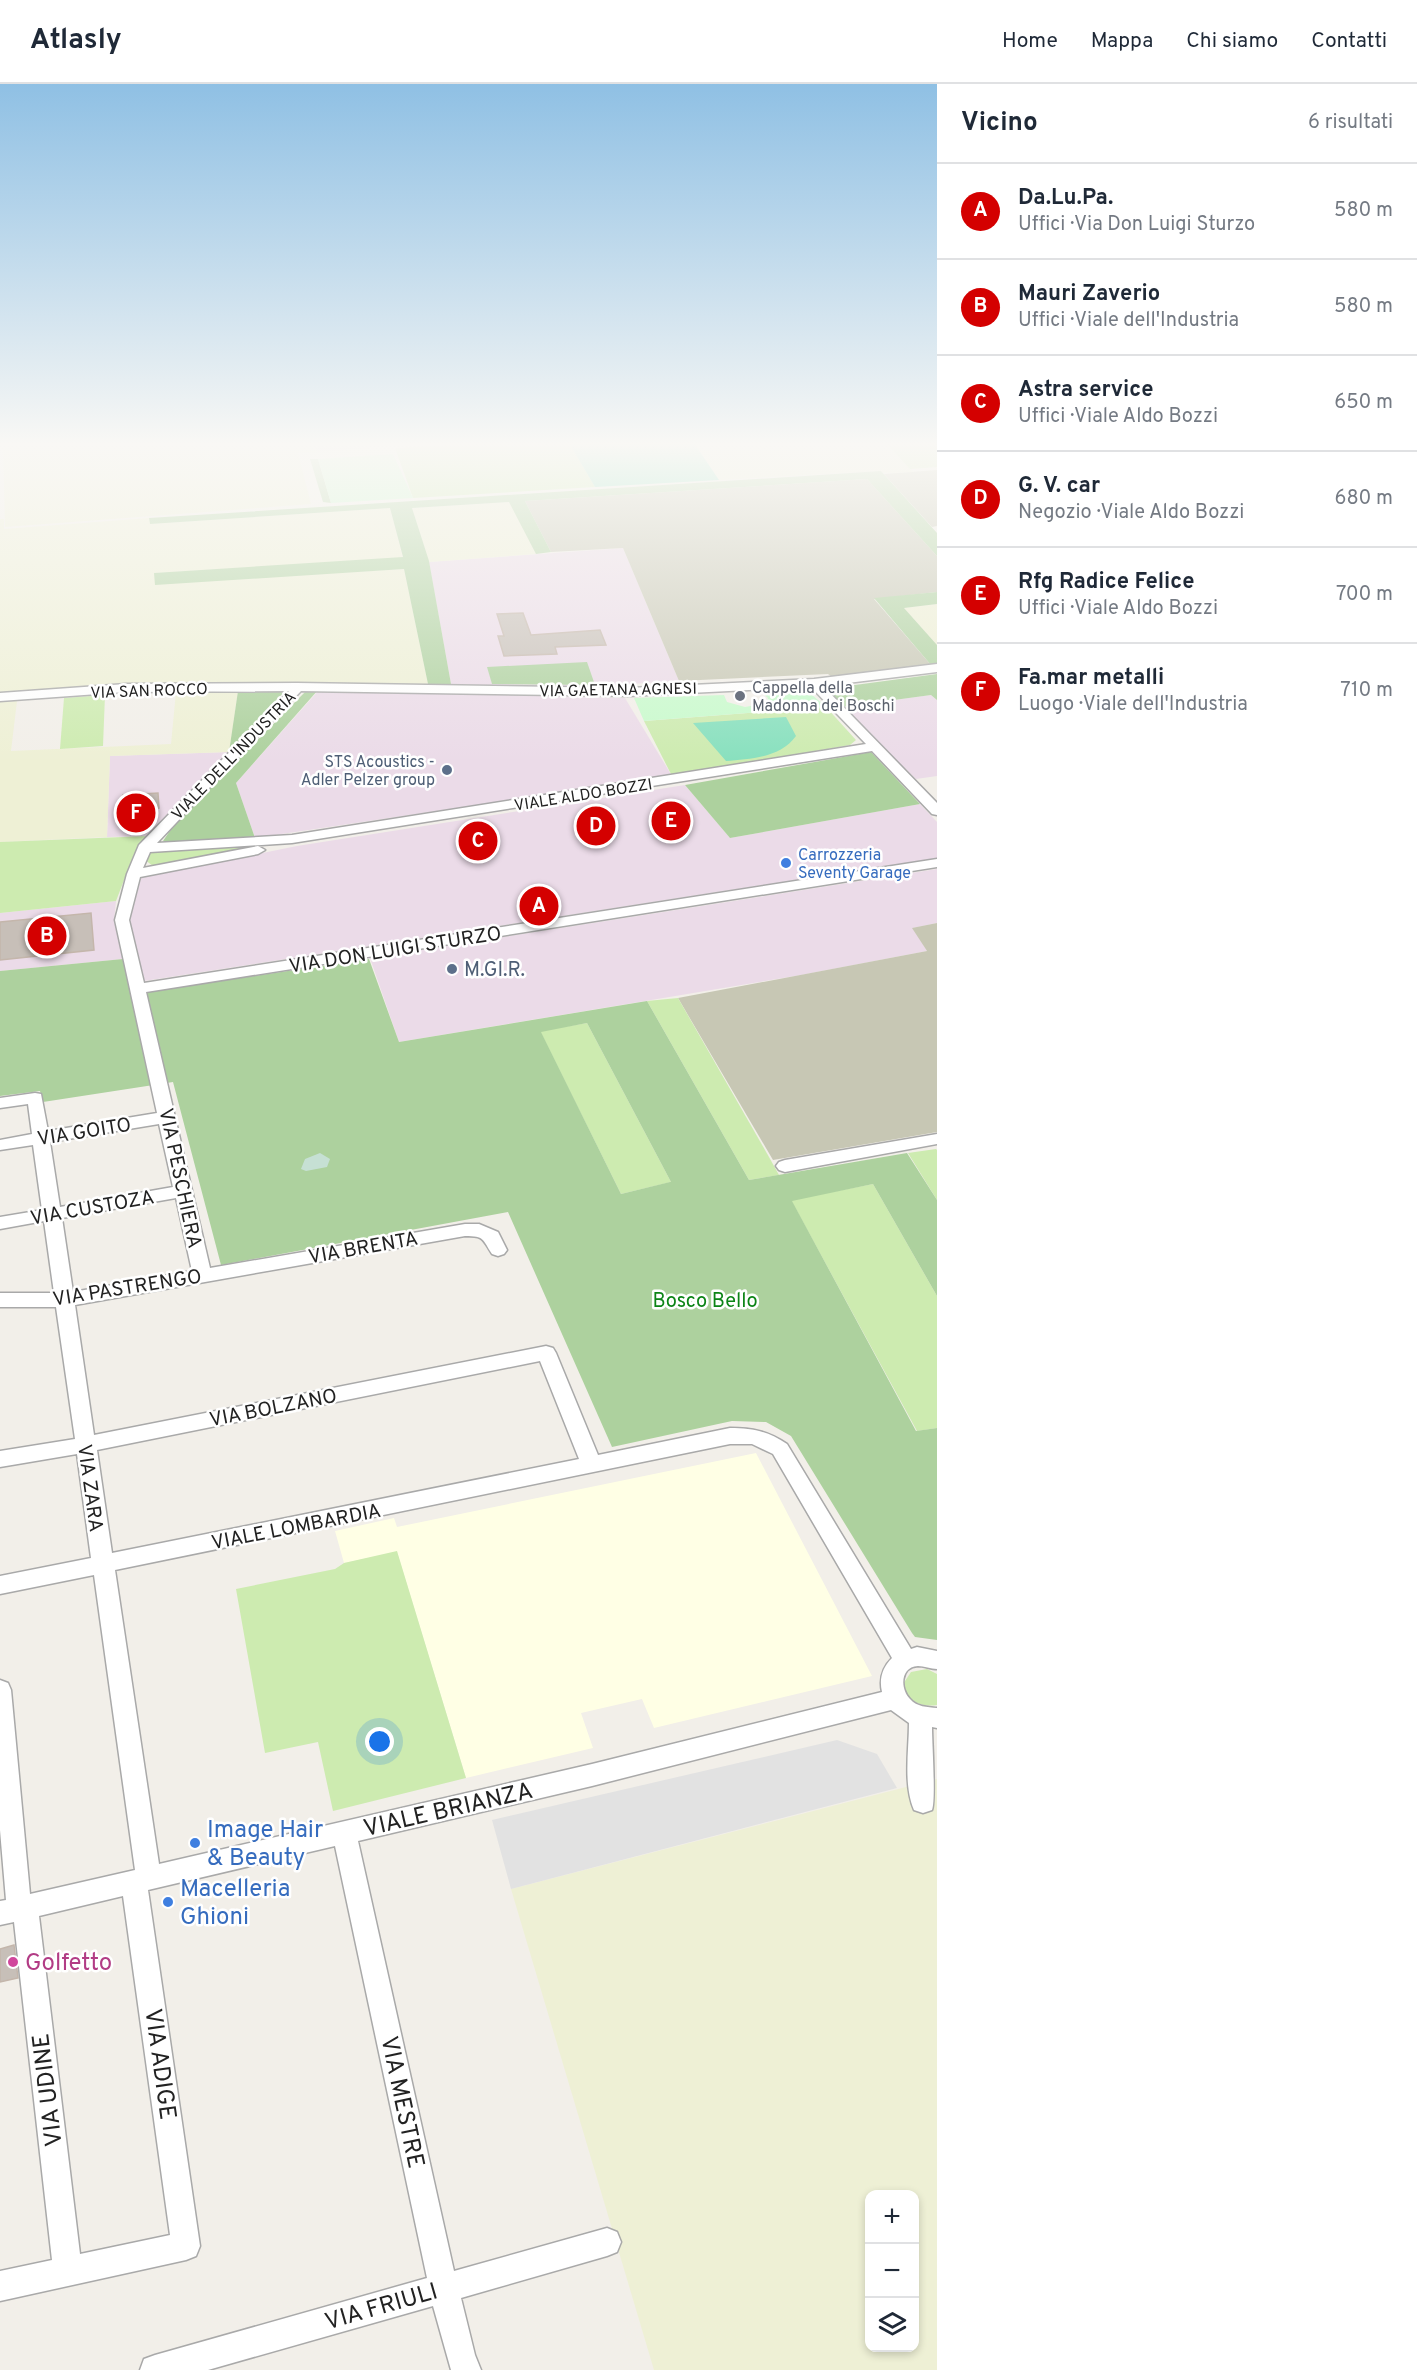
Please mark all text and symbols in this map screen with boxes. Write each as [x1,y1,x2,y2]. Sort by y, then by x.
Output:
text: Atlasly [30,23,122,59]
text: Home [1002,28,1058,55]
text: Mappa [1091,28,1153,55]
text: Chi siamo [1186,28,1278,55]
text: Contatti [1311,28,1387,55]
text: Vicino [961,107,1038,140]
text: 6 risultati [1308,110,1393,136]
text: Da.Lu.Pa. [1018,185,1113,212]
text: A [973,198,988,224]
text: 580 m [1334,198,1393,224]
text: Uffici · Via Don Luigi Sturzo [1018,212,1255,238]
text: Mauri Zaverio [1018,281,1160,308]
text: B [974,294,987,320]
text: 580 m [1334,294,1393,320]
text: Uffici · Viale dell'Industria [1018,308,1239,334]
text: Astra service [1018,377,1153,404]
text: C [974,390,987,416]
text: 650 m [1334,390,1393,416]
text: Uffici · Viale Aldo Bozzi [1018,404,1218,430]
text: G. V. car [1018,473,1100,500]
text: D [973,486,988,512]
text: 680 m [1335,486,1393,512]
text: Negozio · Viale Aldo Bozzi [1018,500,1244,526]
text: Rfg Radice Felice [1018,569,1194,596]
text: E [974,582,987,608]
text: 700 m [1336,582,1393,608]
text: Uffici · Viale Aldo Bozzi [1018,596,1218,622]
text: Fa.mar metalli [1018,665,1164,692]
text: F [975,678,986,704]
text: 710 m [1340,678,1393,704]
place label: Cappella della Madonna dei Boschi [752,679,895,717]
street label: VIA SAN ROCCO [90,680,208,704]
street label: VIA GAETANA AGNESI [539,680,697,702]
street label: VIALE DELL'INDUSTRIA [168,688,301,825]
marker: Cappella della Madonna dei Boschi [733,689,747,703]
text: Luogo · Viale dell'Industria [1018,692,1248,718]
place label: STS Acoustics - Adler Pelzer group [301,753,435,791]
marker: STS Acoustics - Adler Pelzer group [440,763,454,777]
street label: VIALE ALDO BOZZI [513,775,654,817]
pin: F [116,790,156,836]
pin: E [652,798,690,844]
pin: D [576,804,616,848]
pin: C [458,818,498,864]
place label: Carrozzeria Seventy Garage [798,846,911,884]
marker: Carrozzeria Seventy Garage [779,856,793,870]
pin: A [520,884,558,928]
pin: B [28,914,66,958]
street label: VIA DON LUIGI STURZO [287,921,504,981]
place label: M.GI.R. [464,958,525,984]
marker: M.GI.R. [445,962,459,976]
street label: VIA PESCHIERA [152,1106,207,1251]
street label: VIA GOITO [35,1113,133,1153]
street label: VIA CUSTOZA [28,1185,156,1233]
street label: VIA BRENTA [306,1227,420,1271]
street label: VIA PASTRENGO [51,1264,204,1314]
park label: Bosco Bello [652,1289,758,1315]
street label: VIA BOLZANO [207,1384,339,1434]
street label: VIA ZARA [70,1443,108,1534]
street label: VIALE LOMBARDIA [209,1499,383,1557]
your location [365,1727,394,1756]
street label: VIALE BRIANZA [361,1777,536,1845]
place label: Image Hair & Beauty [207,1816,323,1874]
marker: Image Hair & Beauty [188,1836,202,1850]
place label: Macelleria Ghioni [180,1875,290,1933]
marker: Macelleria Ghioni [161,1895,175,1909]
place label: Golfetto [25,1949,112,1979]
marker: Golfetto [6,1955,20,1969]
street label: VIA ADIGE [136,2007,182,2122]
street label: VIA UDINE [27,2032,71,2148]
street label: VIA MESTRE [372,2034,430,2171]
map controls [865,2190,919,2352]
button: + [865,2190,919,2244]
button: − [865,2244,919,2298]
street label: VIA FRIULI [322,2278,441,2338]
button: layers [865,2298,919,2352]

